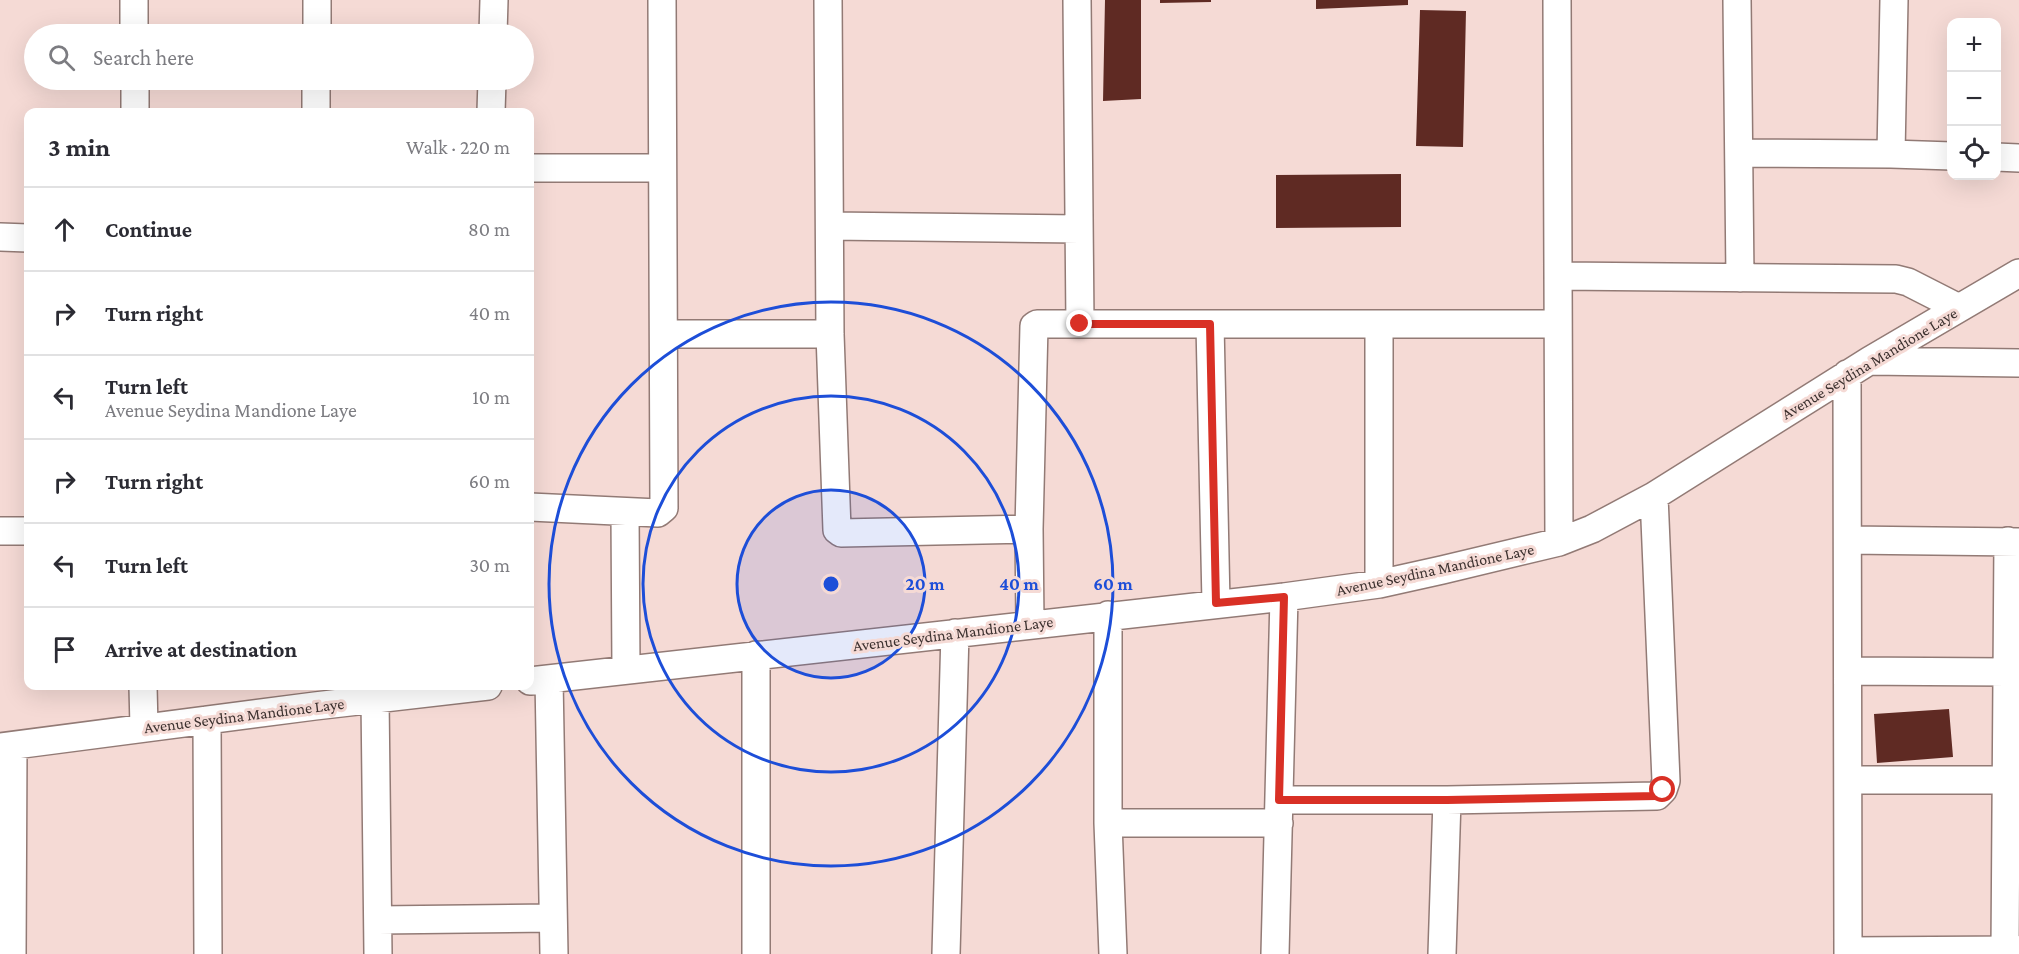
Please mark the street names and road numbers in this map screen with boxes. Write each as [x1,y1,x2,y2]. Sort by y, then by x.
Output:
street label: Avenue Seydina Mandione Laye [1779,304,1961,423]
street label: Avenue Seydina Mandione Laye [1335,540,1536,600]
street label: Avenue Seydina Mandione Laye [852,613,1054,655]
street label: Avenue Seydina Mandione Laye [143,695,345,737]

